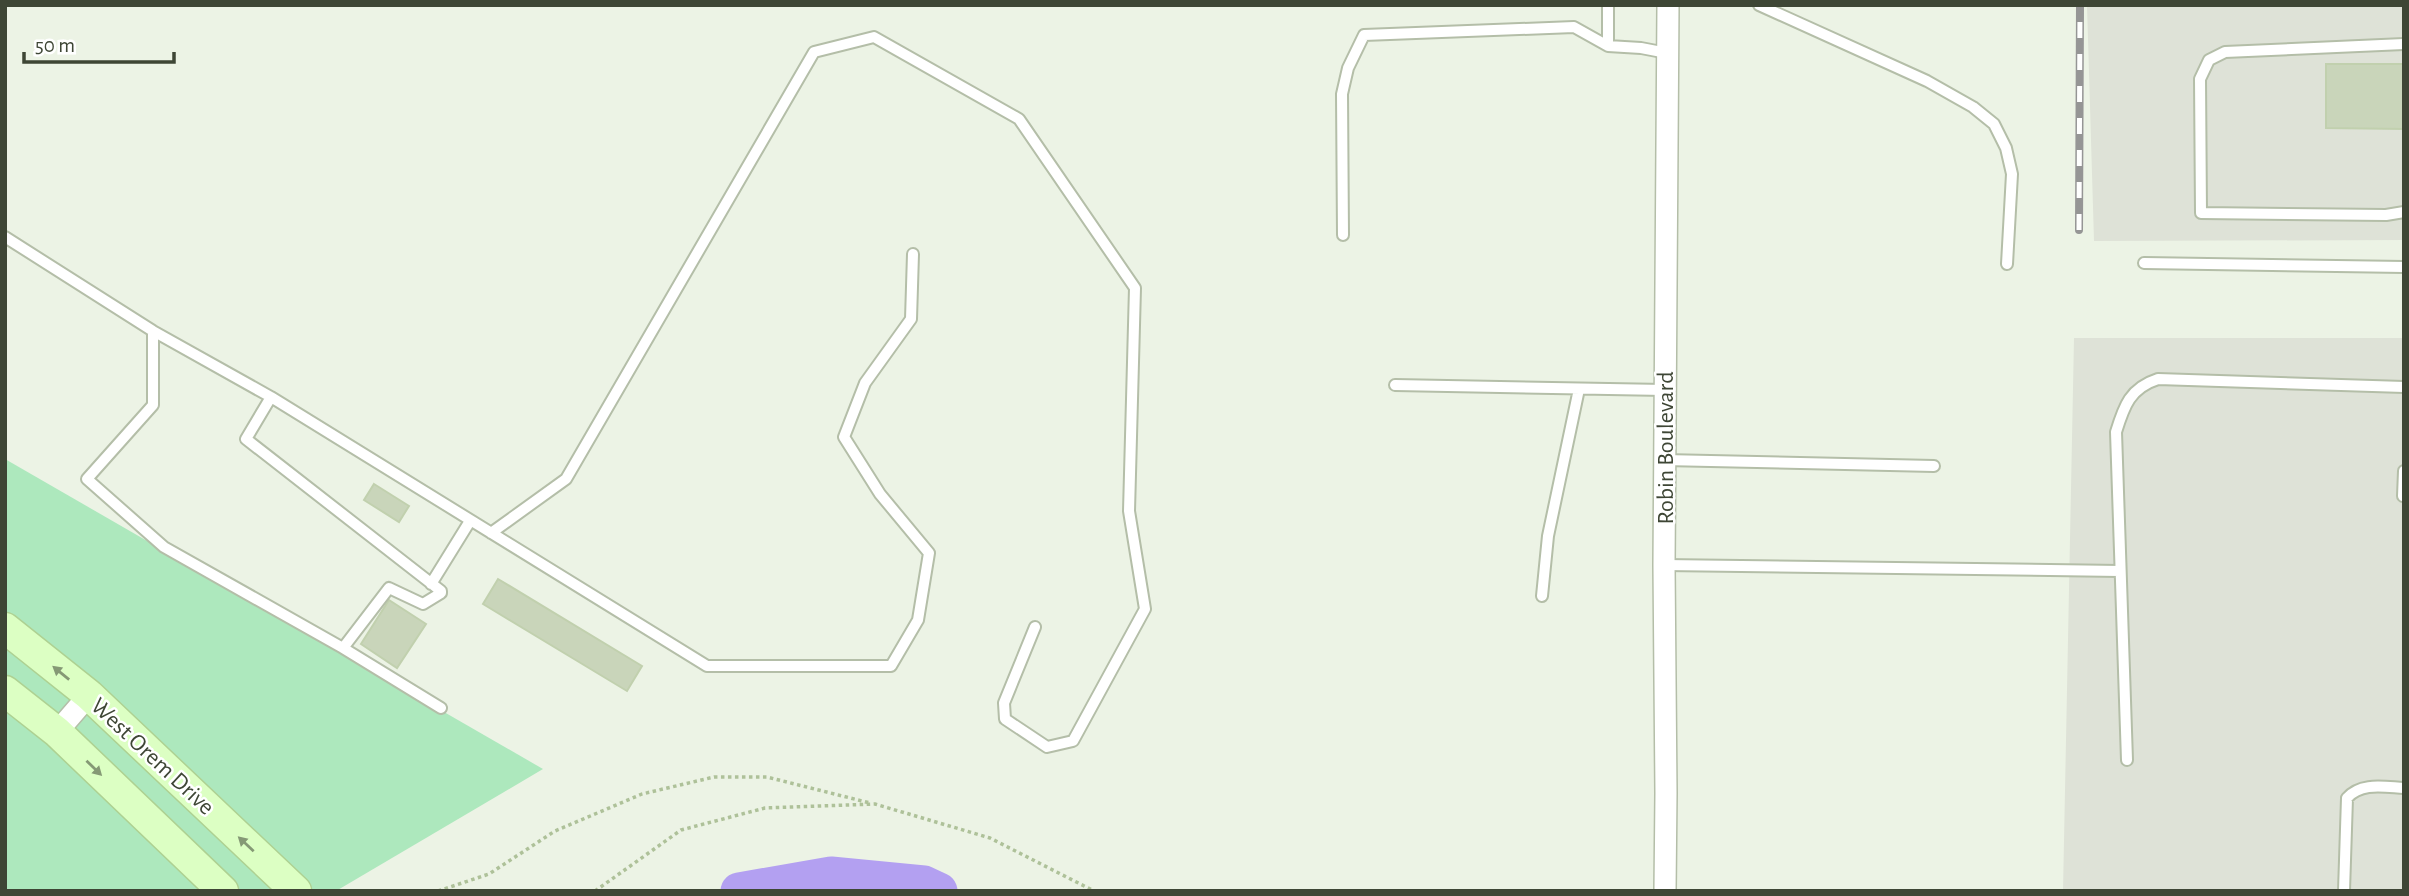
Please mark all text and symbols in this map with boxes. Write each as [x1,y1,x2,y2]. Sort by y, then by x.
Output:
scale bar [24,21,175,65]
text: 50 m [35,35,75,56]
street label: Robin Boulevard [1654,371,1678,525]
one-way arrow [53,666,70,681]
street label: West Orem Drive [86,694,219,820]
one-way arrow [85,759,102,775]
one-way arrow [238,835,255,852]

